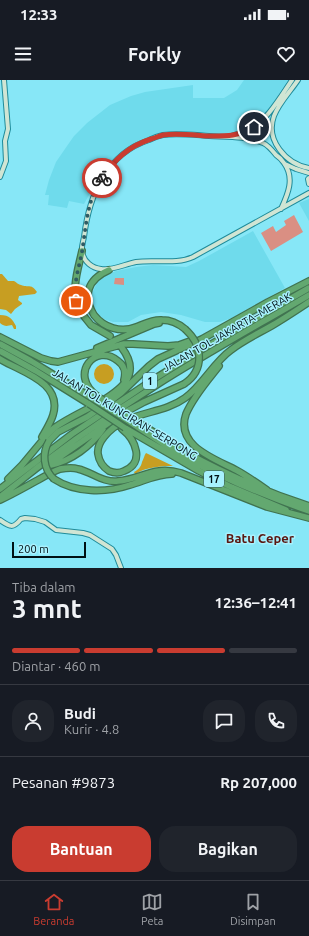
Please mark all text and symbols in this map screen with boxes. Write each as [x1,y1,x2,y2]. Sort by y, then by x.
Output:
text: 12:33 [20,6,58,23]
icon: menu [12,43,34,65]
icon: heart [275,43,297,65]
text: Forkly [128,44,181,64]
pin [237,110,271,144]
icon: home [243,116,265,138]
courier [82,158,122,198]
icon: bike [91,167,113,189]
pin [59,284,93,318]
icon: bag [65,290,87,312]
street label: JALAN TOL JAKARTA–MERAK [160,290,294,374]
street label: JALAN TOL KUNCIRAN–SERPONG [50,366,200,462]
road number: 1 [143,373,157,389]
road number: 17 [204,471,224,487]
district label: Batu Ceper [226,531,295,545]
scale bar [12,540,86,559]
text: 200 m [18,543,49,555]
text: Tiba dalam [12,580,76,594]
text: 3 mnt [12,594,82,623]
text: 12:36–12:41 [214,594,297,611]
text: Diantar · 460 m [12,659,100,673]
button: person [12,700,54,742]
button: chat [203,700,245,742]
button: phone [255,700,297,742]
text: Budi [64,705,96,722]
text: Kurir · 4.8 [64,722,119,736]
text: Pesanan #9873 [12,774,115,791]
text: Rp 207,000 [220,774,297,791]
button: Bantuan [12,826,151,872]
button: Bagikan [159,826,297,872]
tab: Beranda [33,891,75,927]
tab: Peta [141,891,163,927]
tab: Disimpan [230,891,276,927]

